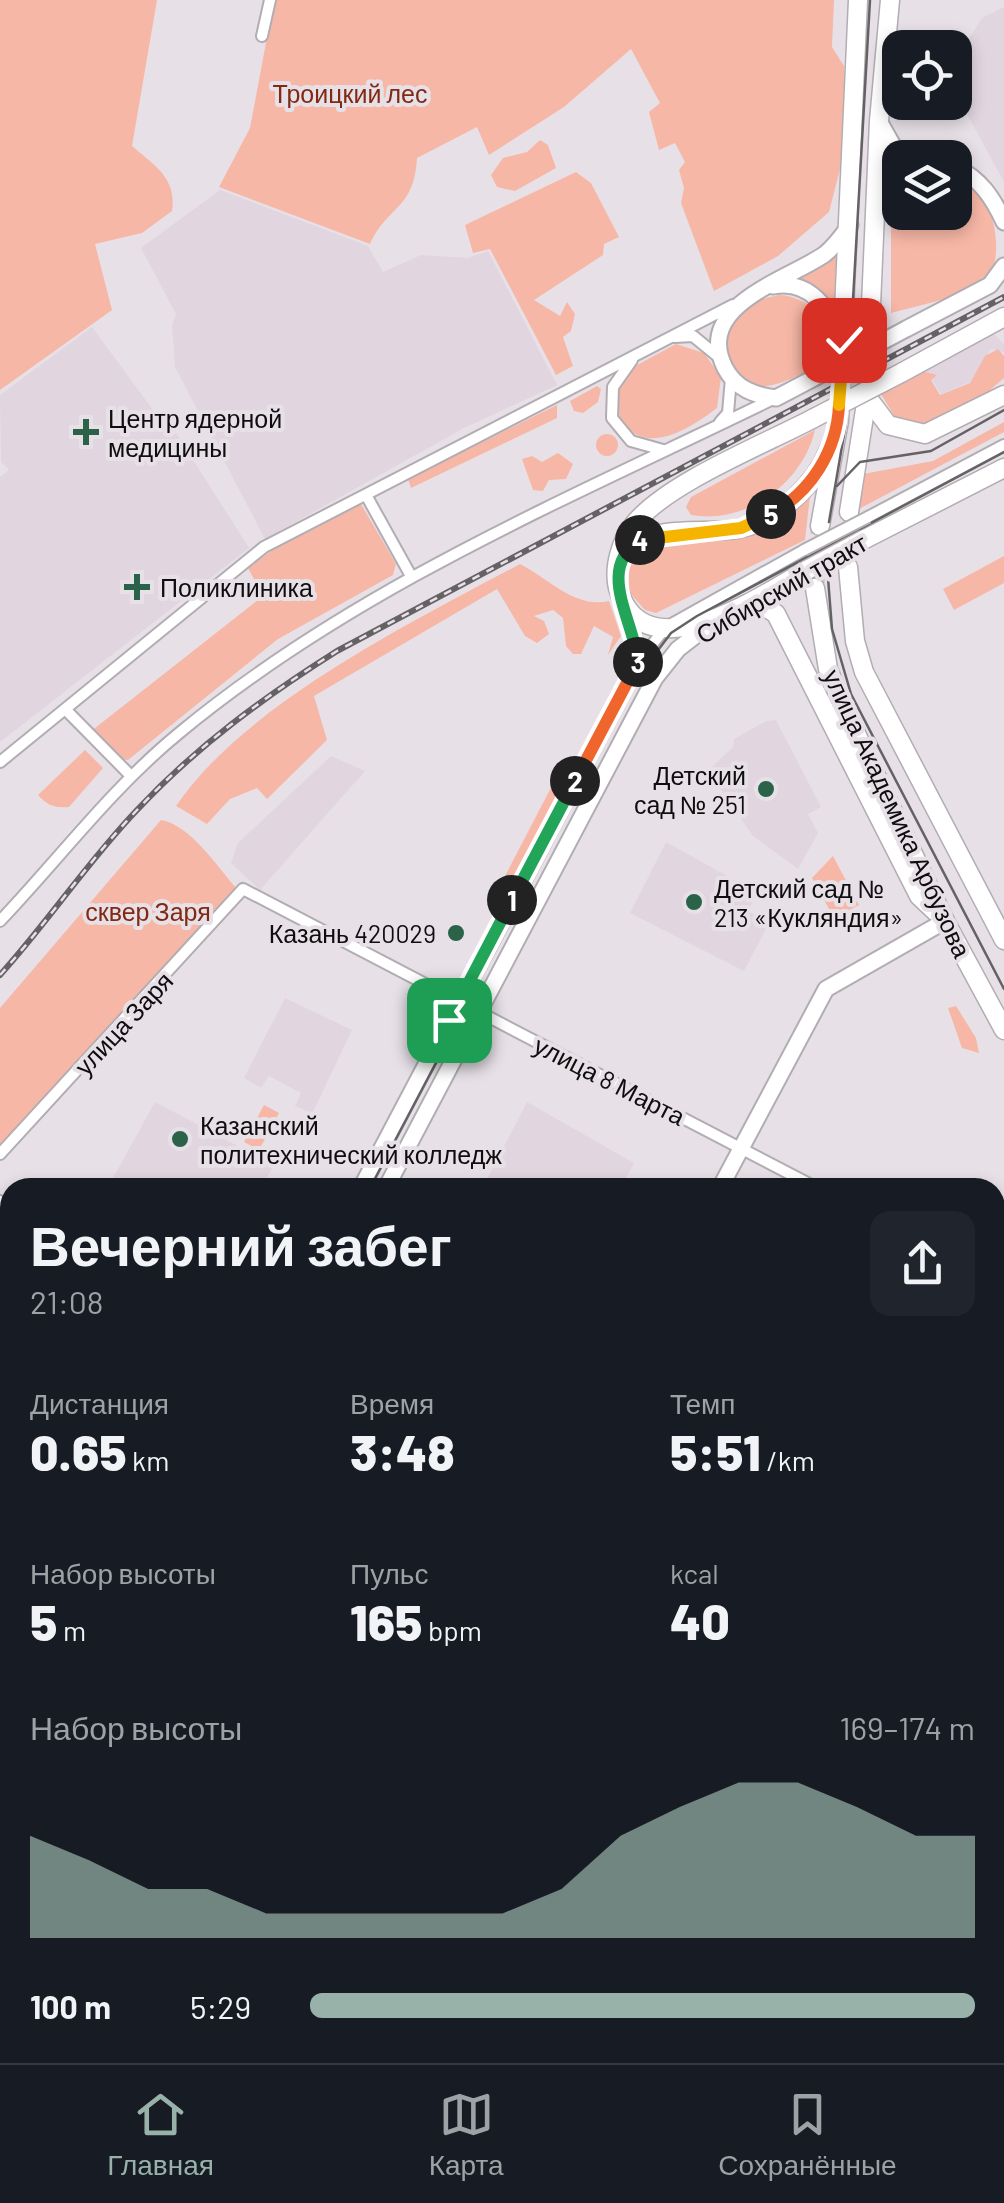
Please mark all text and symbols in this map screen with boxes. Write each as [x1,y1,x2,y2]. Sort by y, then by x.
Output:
map controls [882,30,972,230]
button: locate [882,30,972,120]
park label: Троицкий лес [273,78,427,108]
button: layers [882,140,972,230]
pin [802,298,887,383]
icon: check [817,313,872,368]
place label: Центр ядерной медицины [108,403,282,462]
marker: Центр ядерной медицины [73,419,99,445]
pin: 5 [746,489,796,539]
text: 5 [763,497,779,531]
pin: 4 [615,515,665,565]
text: 4 [632,523,648,557]
street label: Сибирский тракт [690,527,872,649]
place label: Поликлиника [160,572,313,602]
marker: Поликлиника [124,574,150,600]
pin: 3 [613,637,663,687]
text: 3 [630,645,646,679]
street label: улица Академика Арбузова [818,664,978,962]
pin: 2 [550,756,600,806]
place label: Детский сад № 251 [634,760,746,819]
text: 2 [567,764,583,798]
marker: Детский сад № 251 [755,778,777,800]
place label: Детский сад № 213 «Кукляндия» [714,873,903,932]
pin: 1 [487,875,537,925]
text: 1 [507,883,517,917]
marker: Детский сад № 213 «Кукляндия» [683,891,705,913]
park label: сквер Заря [85,896,211,926]
place label: Казань 420029 [269,918,436,948]
marker: Казань 420029 [445,922,467,944]
street label: улица Заря [68,965,178,1081]
pin [407,978,492,1063]
icon: arrive [422,993,477,1048]
street label: улица 8 Марта [530,1029,690,1131]
place label: Казанский политехнический колледж [200,1110,502,1169]
marker: Казанский политехнический колледж [169,1128,191,1150]
text: Вечерний забег [30,1211,452,1277]
button: share [870,1211,975,1316]
text: 21:08 [30,1282,104,1320]
text: Дистанция [30,1386,169,1420]
text: Время [350,1386,434,1420]
text: Темп [670,1386,736,1420]
text: 0.65 [30,1421,127,1481]
text: 3:48 [350,1421,455,1481]
text: 5:51 [670,1421,761,1481]
text: km [127,1443,169,1477]
text: /km [761,1443,815,1477]
text: Набор высоты [30,1556,216,1590]
text: Пульс [350,1556,428,1590]
text: kcal [670,1556,719,1590]
text: 40 [670,1590,730,1650]
text: 5 [30,1591,57,1651]
text: 165 [350,1591,422,1651]
text: m [57,1613,86,1647]
text: bpm [422,1613,482,1647]
text: Набор высоты [30,1708,242,1746]
text: 169–174 m [839,1708,975,1746]
text: 100 m [30,1987,111,2025]
text: 5:29 [190,1987,251,2025]
tab: Главная [107,2087,214,2182]
tab: Карта [429,2087,504,2182]
tab: Сохранённые [718,2087,897,2182]

